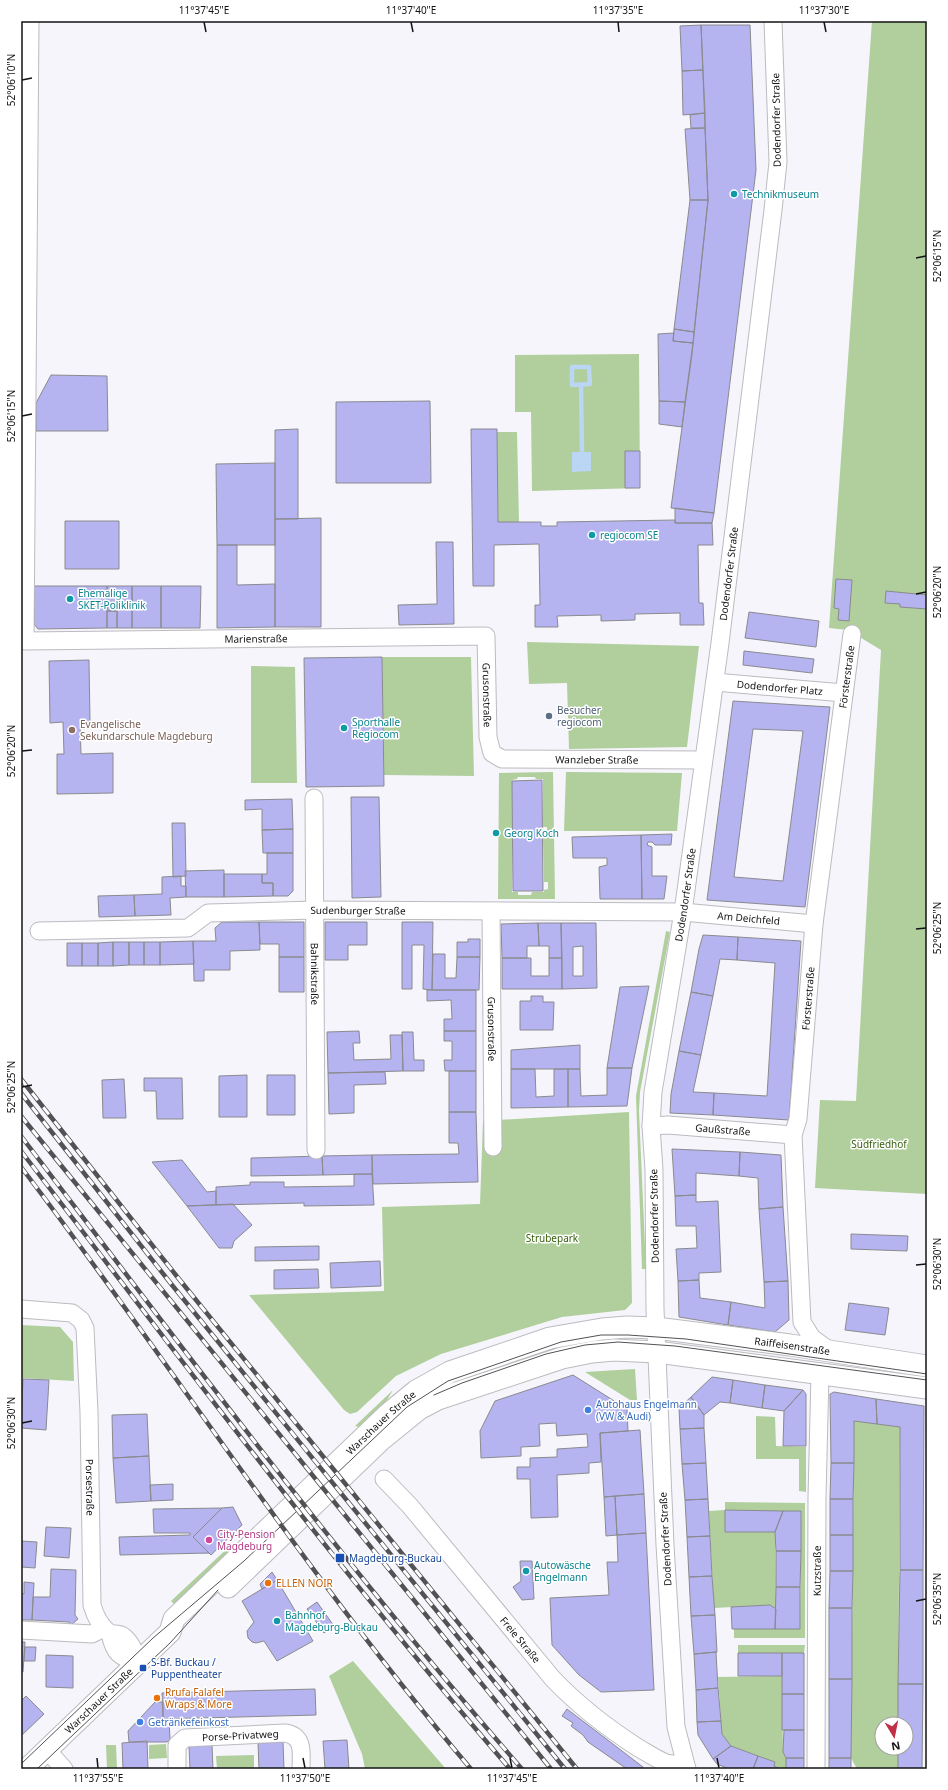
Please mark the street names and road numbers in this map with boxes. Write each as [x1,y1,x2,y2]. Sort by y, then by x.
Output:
street label: Dodendorfer Straße [768,73,784,167]
street label: Dodendorfer Straße [716,526,741,621]
street label: Marienstraße [224,631,288,646]
street label: Försterstraße [835,644,858,709]
street label: Grusonstraße [480,663,495,728]
street label: Dodendorfer Platz [736,677,824,698]
street label: Wanzleber Straße [555,752,639,767]
street label: Dodendorfer Straße [671,847,699,942]
street label: Sudenburger Straße [310,903,406,917]
street label: Am Deichfeld [717,908,781,928]
street label: Bahnikstraße [308,943,322,1006]
street label: Försterstraße [798,966,817,1031]
street label: Grusonstraße [485,997,499,1062]
street label: Gaußstraße [695,1120,751,1139]
street label: Dodendorfer Straße [646,1169,662,1263]
street label: Raiffeisenstraße [754,1334,831,1358]
street label: Warschauer Straße [343,1387,419,1458]
street label: Porsestraße [83,1459,98,1516]
street label: Dodendorfer Straße [656,1491,674,1586]
street label: Kutzstraße [810,1545,824,1596]
street label: Freie Straße [497,1614,544,1666]
street label: Warschauer Straße [61,1664,136,1737]
street label: Porse-Privatweg [202,1726,279,1744]

